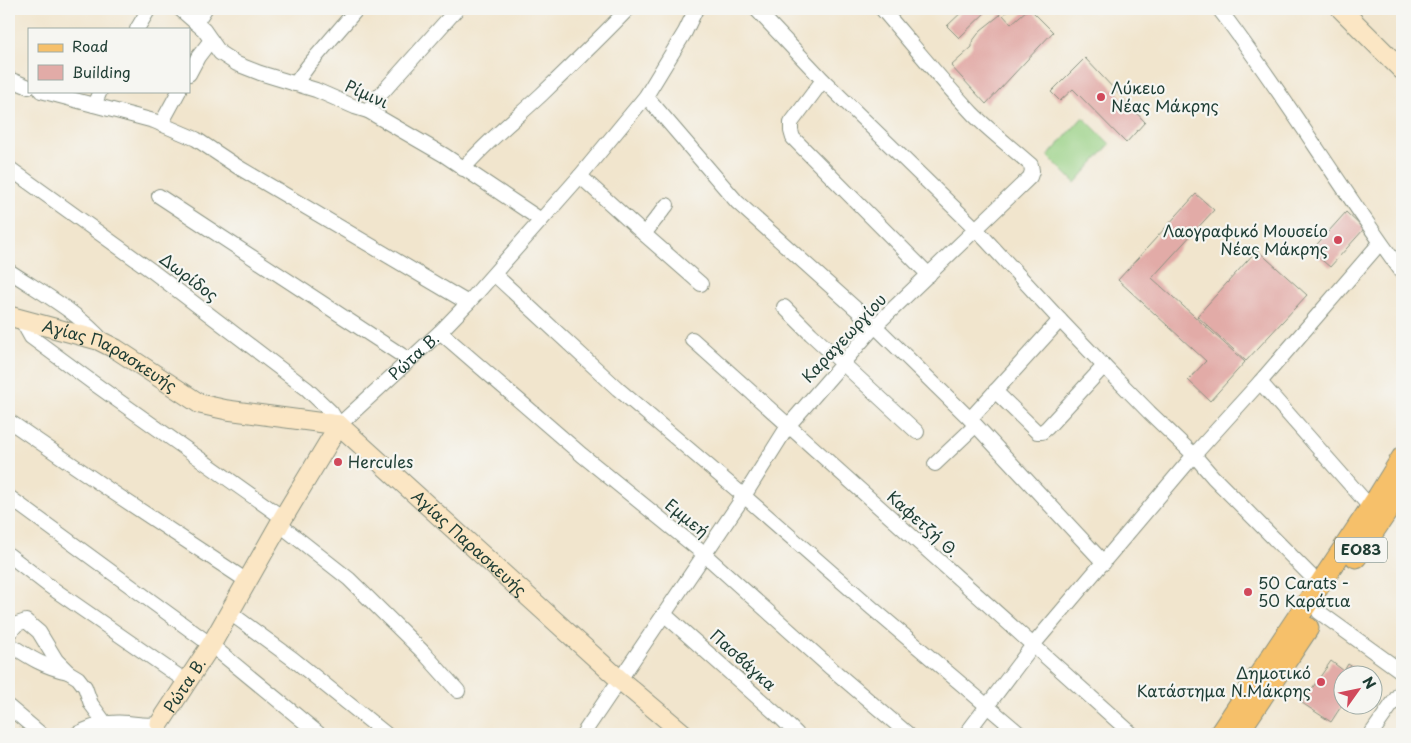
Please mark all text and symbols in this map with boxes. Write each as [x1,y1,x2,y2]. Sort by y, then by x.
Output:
legend [28,28,190,92]
text: Road [72,34,108,57]
text: Building [72,60,131,83]
street label: Ρίμινι [342,73,394,114]
place label: Λύκειο Νέας Μάκρης [1111,75,1219,117]
marker: Λύκειο Νέας Μάκρης [1095,91,1107,103]
place label: Λαογραφικό Μουσείο Νέας Μάκρης [1163,218,1328,260]
marker: Λαογραφικό Μουσείο Νέας Μάκρης [1332,234,1344,246]
street label: Δωρίδος [155,246,224,306]
street label: Καραγεωργίου [795,287,891,387]
street label: Αγίας Παρασκευής [40,313,182,397]
street label: Ρώτα Β. [382,326,444,385]
place label: Hercules [348,449,413,473]
marker: Hercules [332,456,344,468]
street label: Αγίας Παρασκευής [407,484,533,601]
street label: Καφετζή Θ. [882,484,965,562]
street label: Εμμεή [661,492,715,542]
road number: ΕΟ83 [1335,538,1387,562]
place label: 50 Carats - 50 Καράτια [1258,570,1351,612]
marker: 50 Carats - 50 Καράτια [1242,586,1254,598]
street label: Πασβάγκα [705,623,783,696]
street label: Ρώτα Β. [157,652,211,717]
place label: Δημοτικό Κατάστημα Ν.Μάκρης [1137,660,1311,702]
north arrow [1334,666,1384,716]
text: N [1357,672,1381,693]
marker: Δημοτικό Κατάστημα Ν.Μάκρης [1315,676,1327,688]

